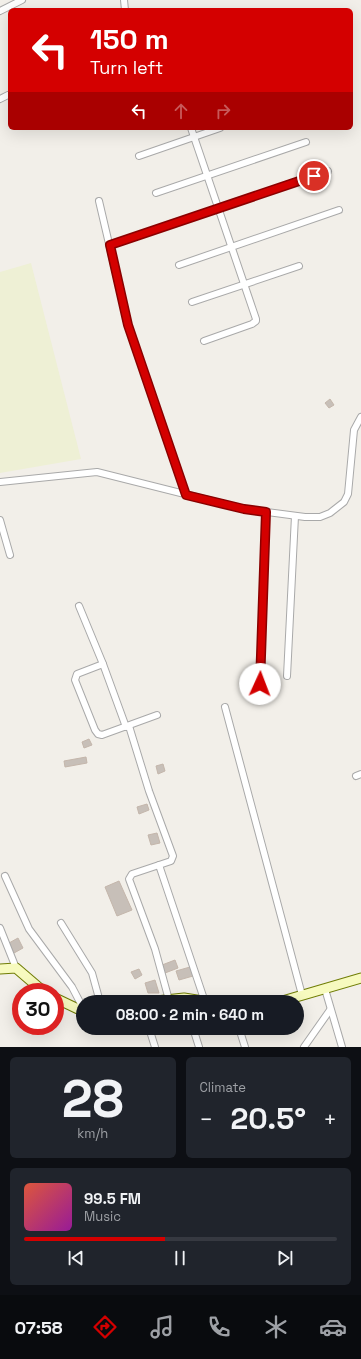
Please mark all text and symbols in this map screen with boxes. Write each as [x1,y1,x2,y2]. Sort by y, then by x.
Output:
text: 150 m [90,21,169,57]
icon: left [24,24,76,76]
text: Turn left [90,56,163,79]
icon: left [128,100,150,122]
icon: ahead [170,100,192,122]
icon: right [212,100,234,122]
pin [297,159,331,193]
icon: arrive [303,165,325,187]
position arrow [239,663,281,705]
speed limit sign: 30 [12,983,64,1035]
text: 08:00 · 2 min · 640 m [116,1005,264,1024]
text: 28 [62,1066,124,1132]
text: Climate [200,1079,246,1096]
text: 20.5° [230,1099,306,1138]
text: − [200,1105,213,1133]
text: + [323,1105,337,1133]
text: km/h [77,1125,108,1142]
text: 99.5 FM [84,1189,141,1208]
text: Music [84,1208,121,1225]
icon: previous [65,1247,87,1269]
icon: pause [169,1247,191,1269]
icon: next [274,1247,296,1269]
icon: directions [91,1313,119,1341]
icon: music [148,1313,176,1341]
icon: phone [205,1313,233,1341]
icon: climate [262,1313,290,1341]
icon: car [319,1313,347,1341]
text: 07:58 [14,1316,63,1339]

